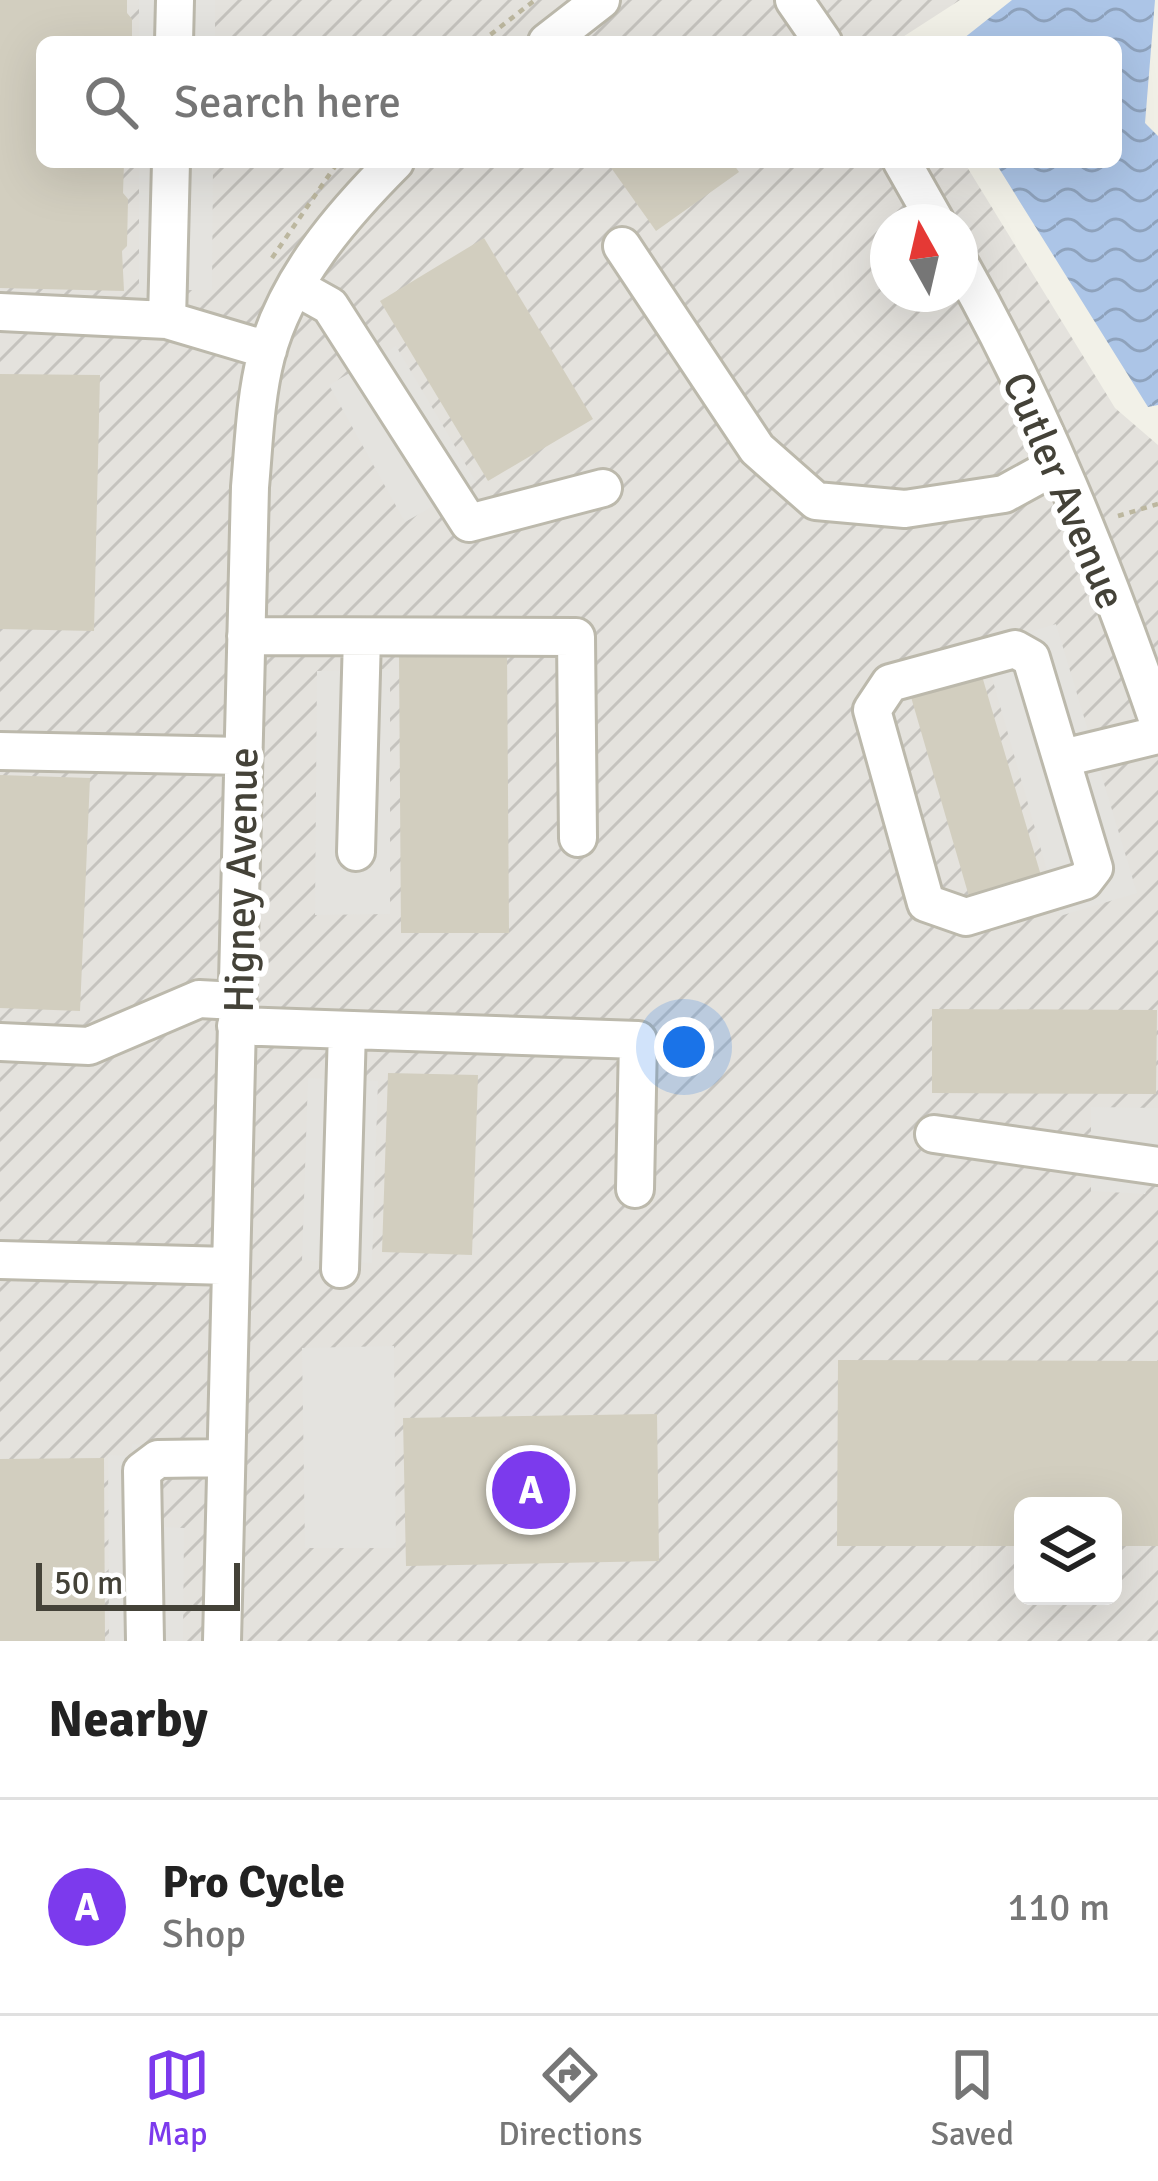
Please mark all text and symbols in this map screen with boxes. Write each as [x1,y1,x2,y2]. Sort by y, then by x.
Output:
search box [36,36,1122,168]
icon: search [78,69,144,135]
text: Search here [174,75,401,130]
north arrow [870,204,978,312]
street label: Cutler Avenue [991,365,1136,616]
street label: Higney Avenue [214,747,269,1013]
your location [654,1017,714,1077]
pin: A [492,1445,570,1535]
map controls [1014,1497,1122,1605]
button: layers [1014,1497,1122,1605]
scale bar [36,1557,240,1610]
text: 50 m [54,1563,123,1604]
text: Nearby [48,1688,208,1751]
text: Pro Cycle [162,1855,345,1910]
text: A [75,1883,99,1931]
text: 110 m [1007,1883,1110,1931]
text: Shop [162,1910,246,1958]
tab: Map [144,2042,210,2155]
tab: Directions [498,2042,643,2155]
tab: Saved [931,2042,1014,2155]

